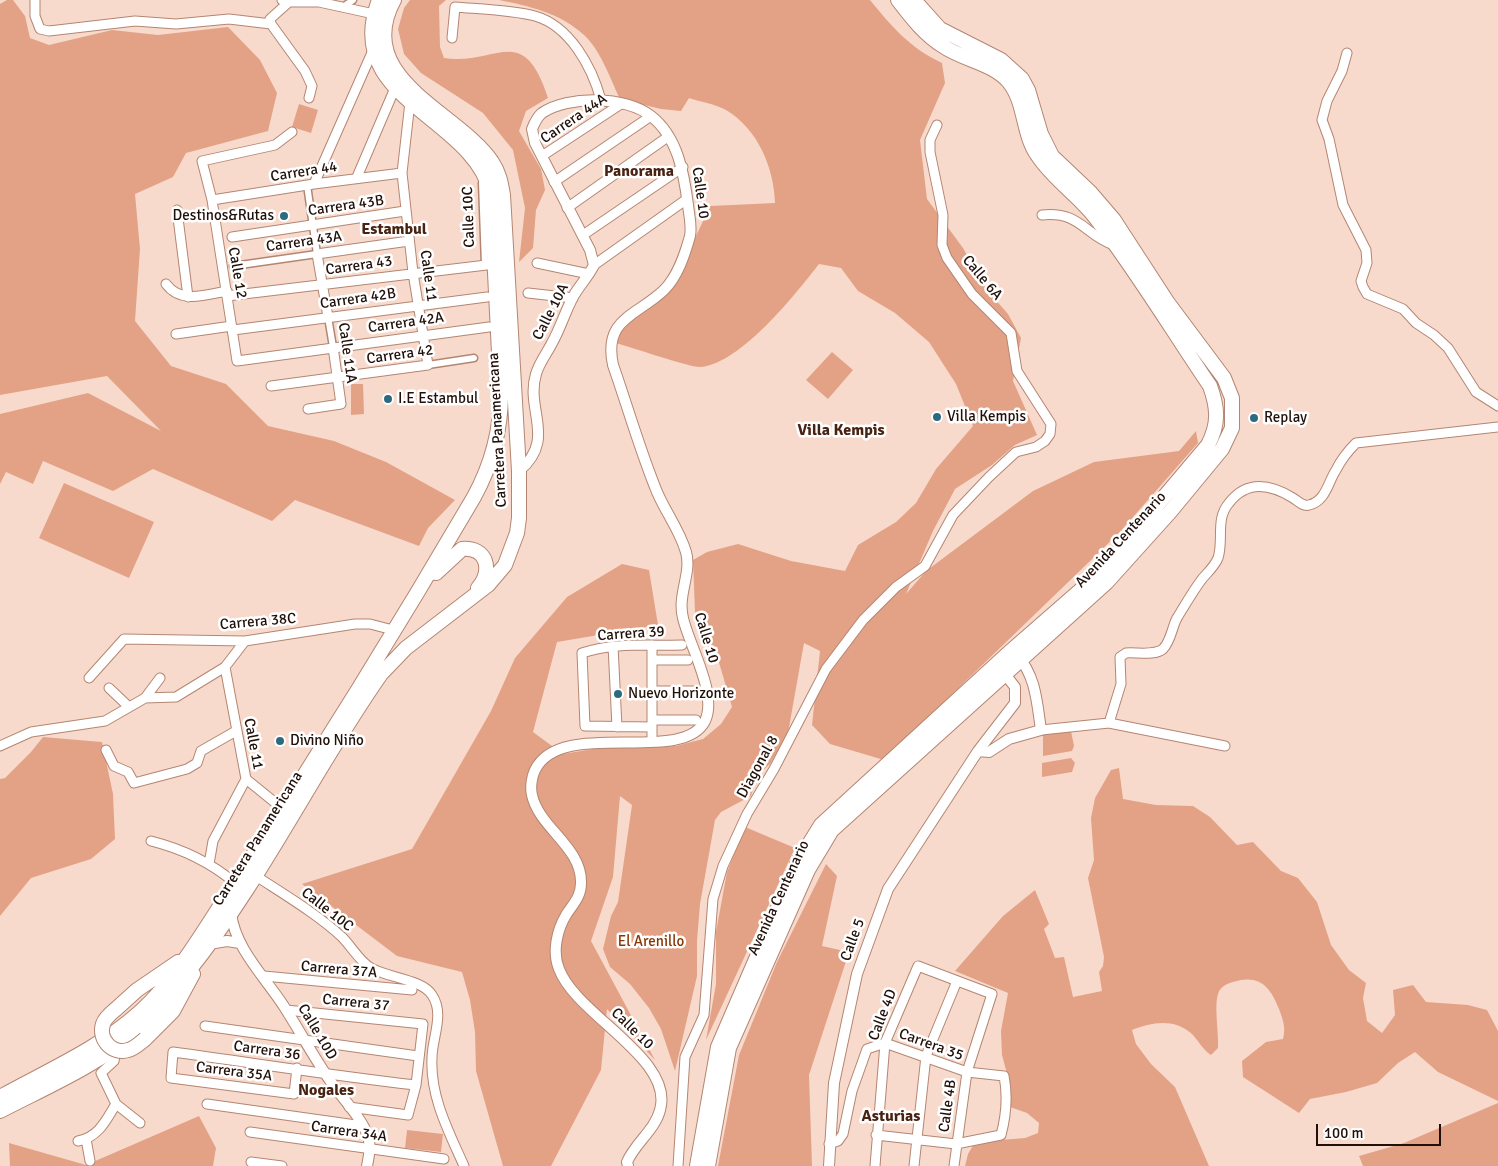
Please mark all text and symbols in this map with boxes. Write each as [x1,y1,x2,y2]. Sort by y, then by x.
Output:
street label: Carrera 44A [537,90,611,148]
street label: Carrera 44 [269,158,339,186]
district label: Panorama [604,162,674,182]
street label: Calle 10 [687,166,713,220]
street label: Calle 10C [459,186,479,248]
street label: Carrera 43B [307,192,385,220]
place label: Destinos&Rutas [173,207,274,225]
marker: Destinos&Rutas [278,210,290,222]
district label: Estambul [361,220,427,240]
street label: Carrera 43A [265,228,343,256]
street label: Calle 12 [224,246,250,300]
street label: Calle 11 [415,249,441,303]
street label: Carrera 43 [324,252,394,280]
street label: Calle 6A [958,252,1006,304]
street label: Calle 10A [529,281,573,343]
street label: Carrera 42B [319,285,397,313]
street label: Carrera 42A [367,309,445,337]
street label: Calle 11A [334,321,360,385]
street label: Carrera 42 [365,341,435,369]
street label: Carretera Panamericana [485,352,511,508]
place label: I.E Estambul [398,390,479,408]
marker: I.E Estambul [382,393,394,405]
place label: Villa Kempis [947,408,1026,426]
place label: Replay [1264,409,1307,427]
marker: Villa Kempis [931,411,943,423]
marker: Replay [1248,412,1260,424]
district label: Villa Kempis [797,421,885,441]
street label: Avenida Centenario [1072,488,1170,592]
street label: Carrera 38C [219,610,297,634]
street label: Calle 10 [690,610,722,666]
street label: Carrera 39 [597,623,665,645]
place label: Nuevo Horizonte [628,685,734,703]
marker: Nuevo Horizonte [612,688,624,700]
street label: Calle 11 [239,717,267,771]
place label: Divino Niño [290,732,364,750]
street label: Diagonal 8 [733,733,783,801]
marker: Divino Niño [274,735,286,747]
street label: Carretera Panamericana [209,768,307,910]
street label: Avenida Centenario [744,838,814,958]
street label: Calle 10C [297,884,357,936]
street label: Calle 5 [837,916,869,964]
park label: El Arenillo [618,933,684,951]
street label: Carrera 37A [300,958,378,982]
street label: Calle 4D [865,987,901,1043]
street label: Carrera 37 [322,991,390,1015]
street label: Calle 10D [293,1001,341,1063]
street label: Calle 10 [607,1004,657,1054]
street label: Carrera 35 [896,1025,966,1065]
street label: Carrera 36 [232,1037,302,1065]
street label: Carrera 35A [195,1058,273,1086]
street label: Calle 4B [935,1078,961,1134]
district label: Nogales [298,1081,354,1101]
district label: Asturias [862,1107,920,1127]
scale bar [1318,1114,1443,1146]
street label: Carrera 34A [310,1118,388,1146]
text: 100 m [1324,1124,1364,1142]

